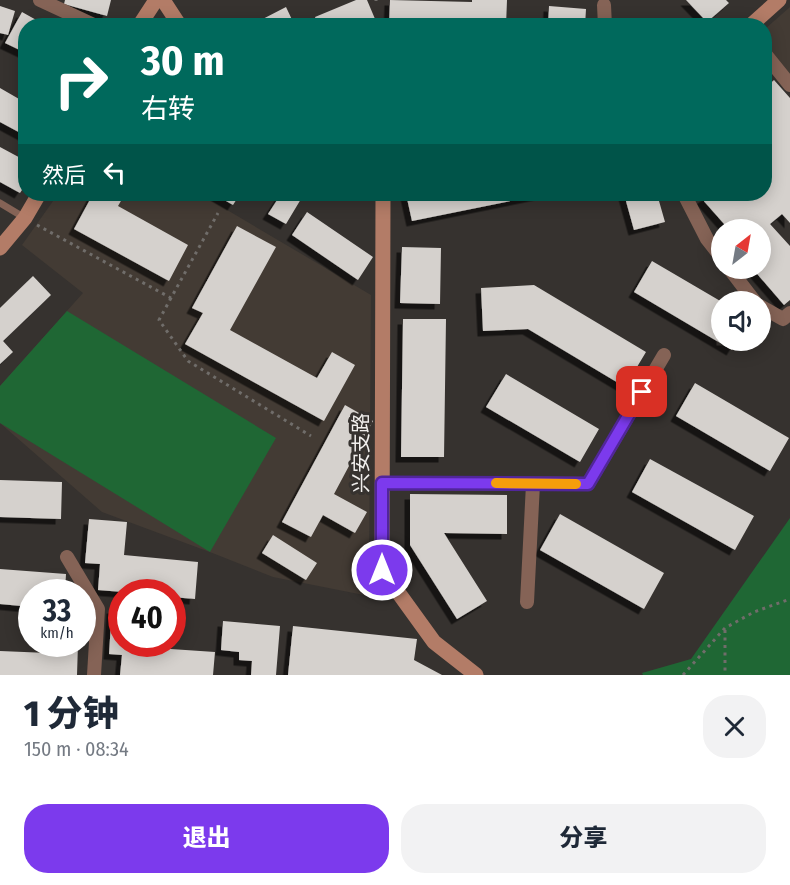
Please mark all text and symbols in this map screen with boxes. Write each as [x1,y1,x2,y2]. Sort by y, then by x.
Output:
text: 30 m [141,36,225,86]
icon: right [42,42,120,120]
text: 右转 [141,93,195,125]
icon: left [98,156,131,189]
text: 然后 [42,162,86,189]
north arrow [711,219,771,279]
map controls [711,219,771,351]
button: sound [711,291,771,351]
pin [616,366,667,417]
icon: arrive [625,375,658,408]
street label: 兴安支路 [349,413,373,493]
position arrow [350,538,414,602]
speed limit sign: 40 [108,579,186,657]
text: 33 [43,593,71,629]
text: km/h [40,624,74,642]
text: 1 分钟 [24,692,119,736]
button: close [703,695,766,758]
text: 150 m · 08:34 [24,737,129,761]
button: 退出 [24,804,389,873]
button: 分享 [401,804,766,873]

